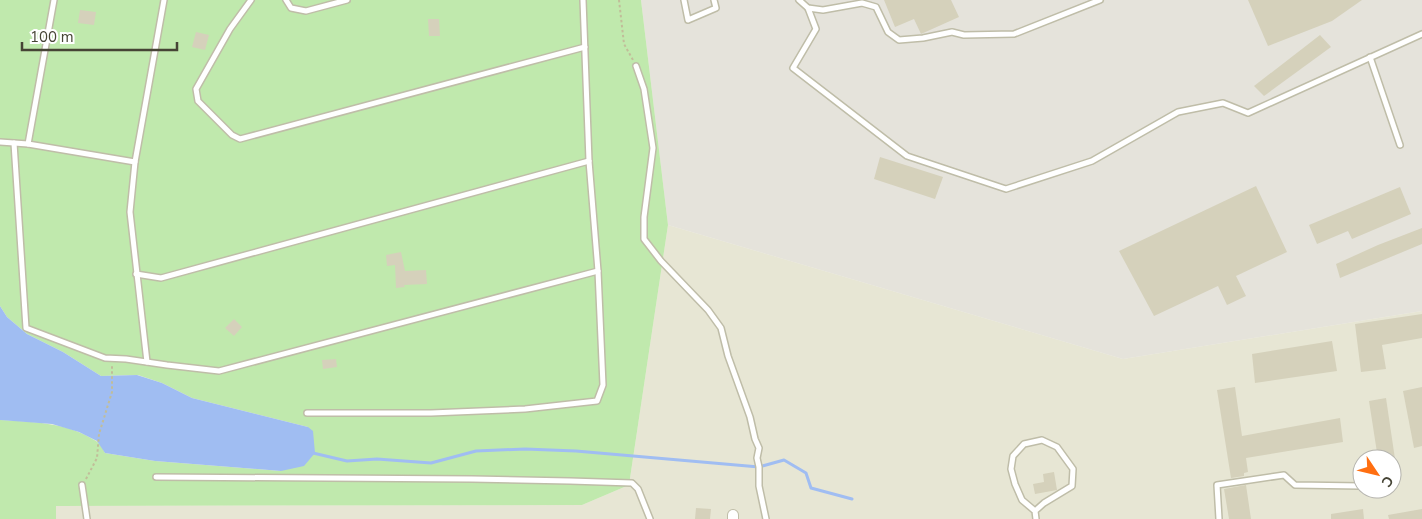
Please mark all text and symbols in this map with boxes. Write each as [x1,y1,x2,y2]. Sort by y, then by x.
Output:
scale bar [22,20,178,52]
text: 100 m [30,27,74,47]
north arrow [1352,449,1402,499]
text: С [1376,472,1398,491]

